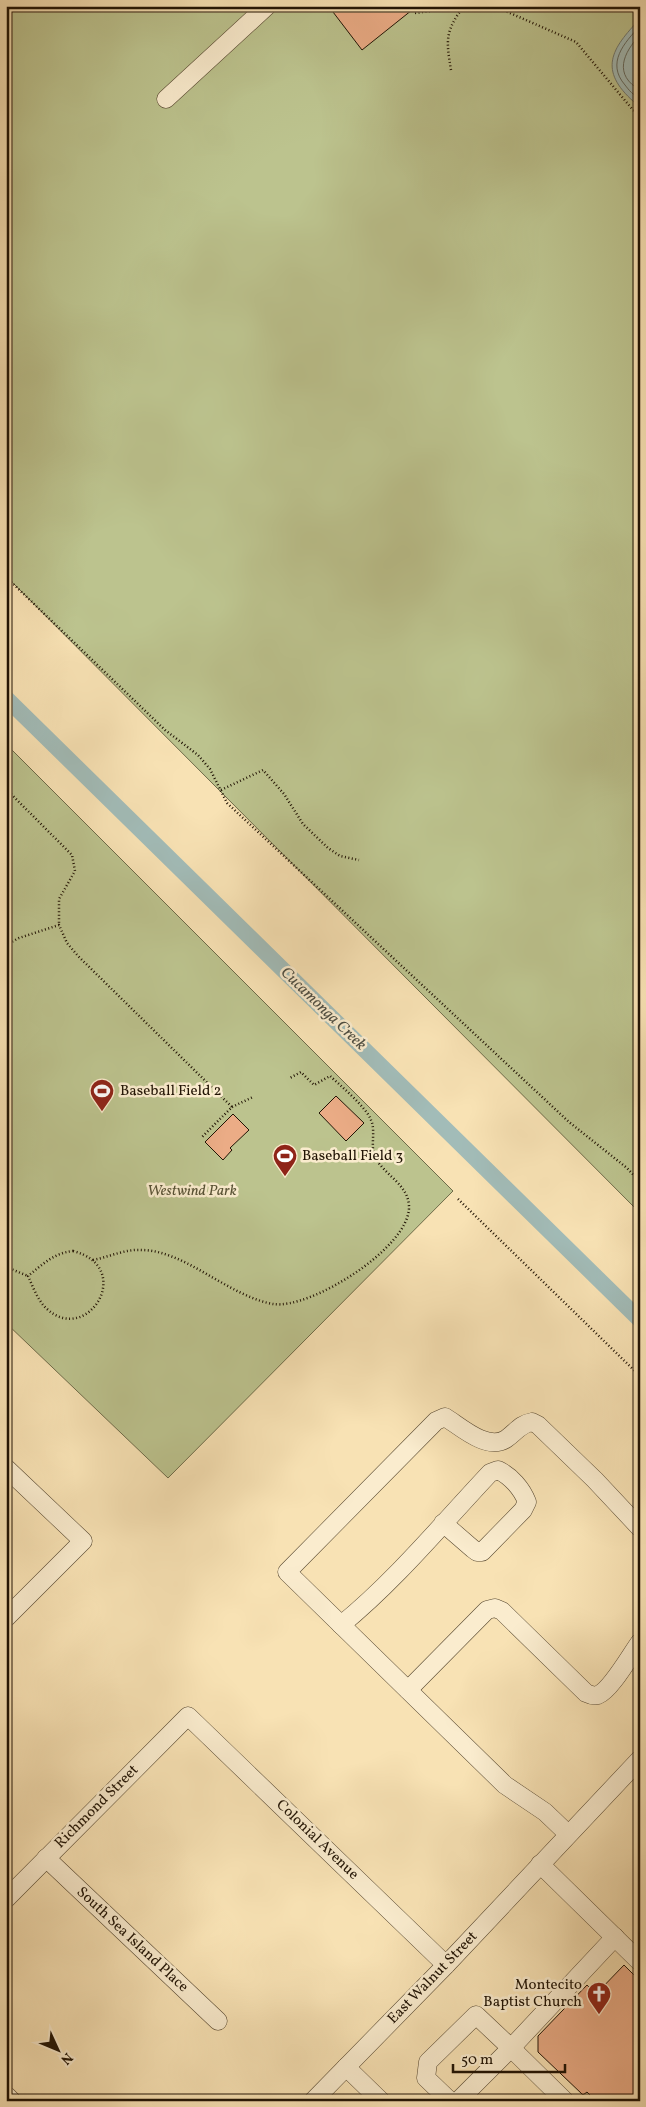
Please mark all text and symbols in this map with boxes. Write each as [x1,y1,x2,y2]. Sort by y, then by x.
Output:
water label: Cucamonga Creek [275,962,371,1056]
sports icon: Baseball Field 2 [89,1078,115,1112]
place label: Baseball Field 2 [120,1081,222,1102]
sports icon: Baseball Field 3 [272,1143,298,1177]
place label: Baseball Field 3 [302,1146,403,1167]
park label: Westwind Park [147,1181,237,1202]
street label: Richmond Street [50,1760,144,1854]
street label: Colonial Avenue [271,1795,363,1885]
street label: South Sea Island Place [71,1882,193,1998]
street label: East Walnut Street [383,1927,483,2029]
place label: Montecito Baptist Church [483,1975,582,2013]
church icon: Montecito Baptist Church [586,1981,612,2015]
north arrow [32,2024,82,2074]
scale bar [453,2042,566,2074]
text: N [56,2048,77,2068]
text: 50 m [461,2050,493,2071]

